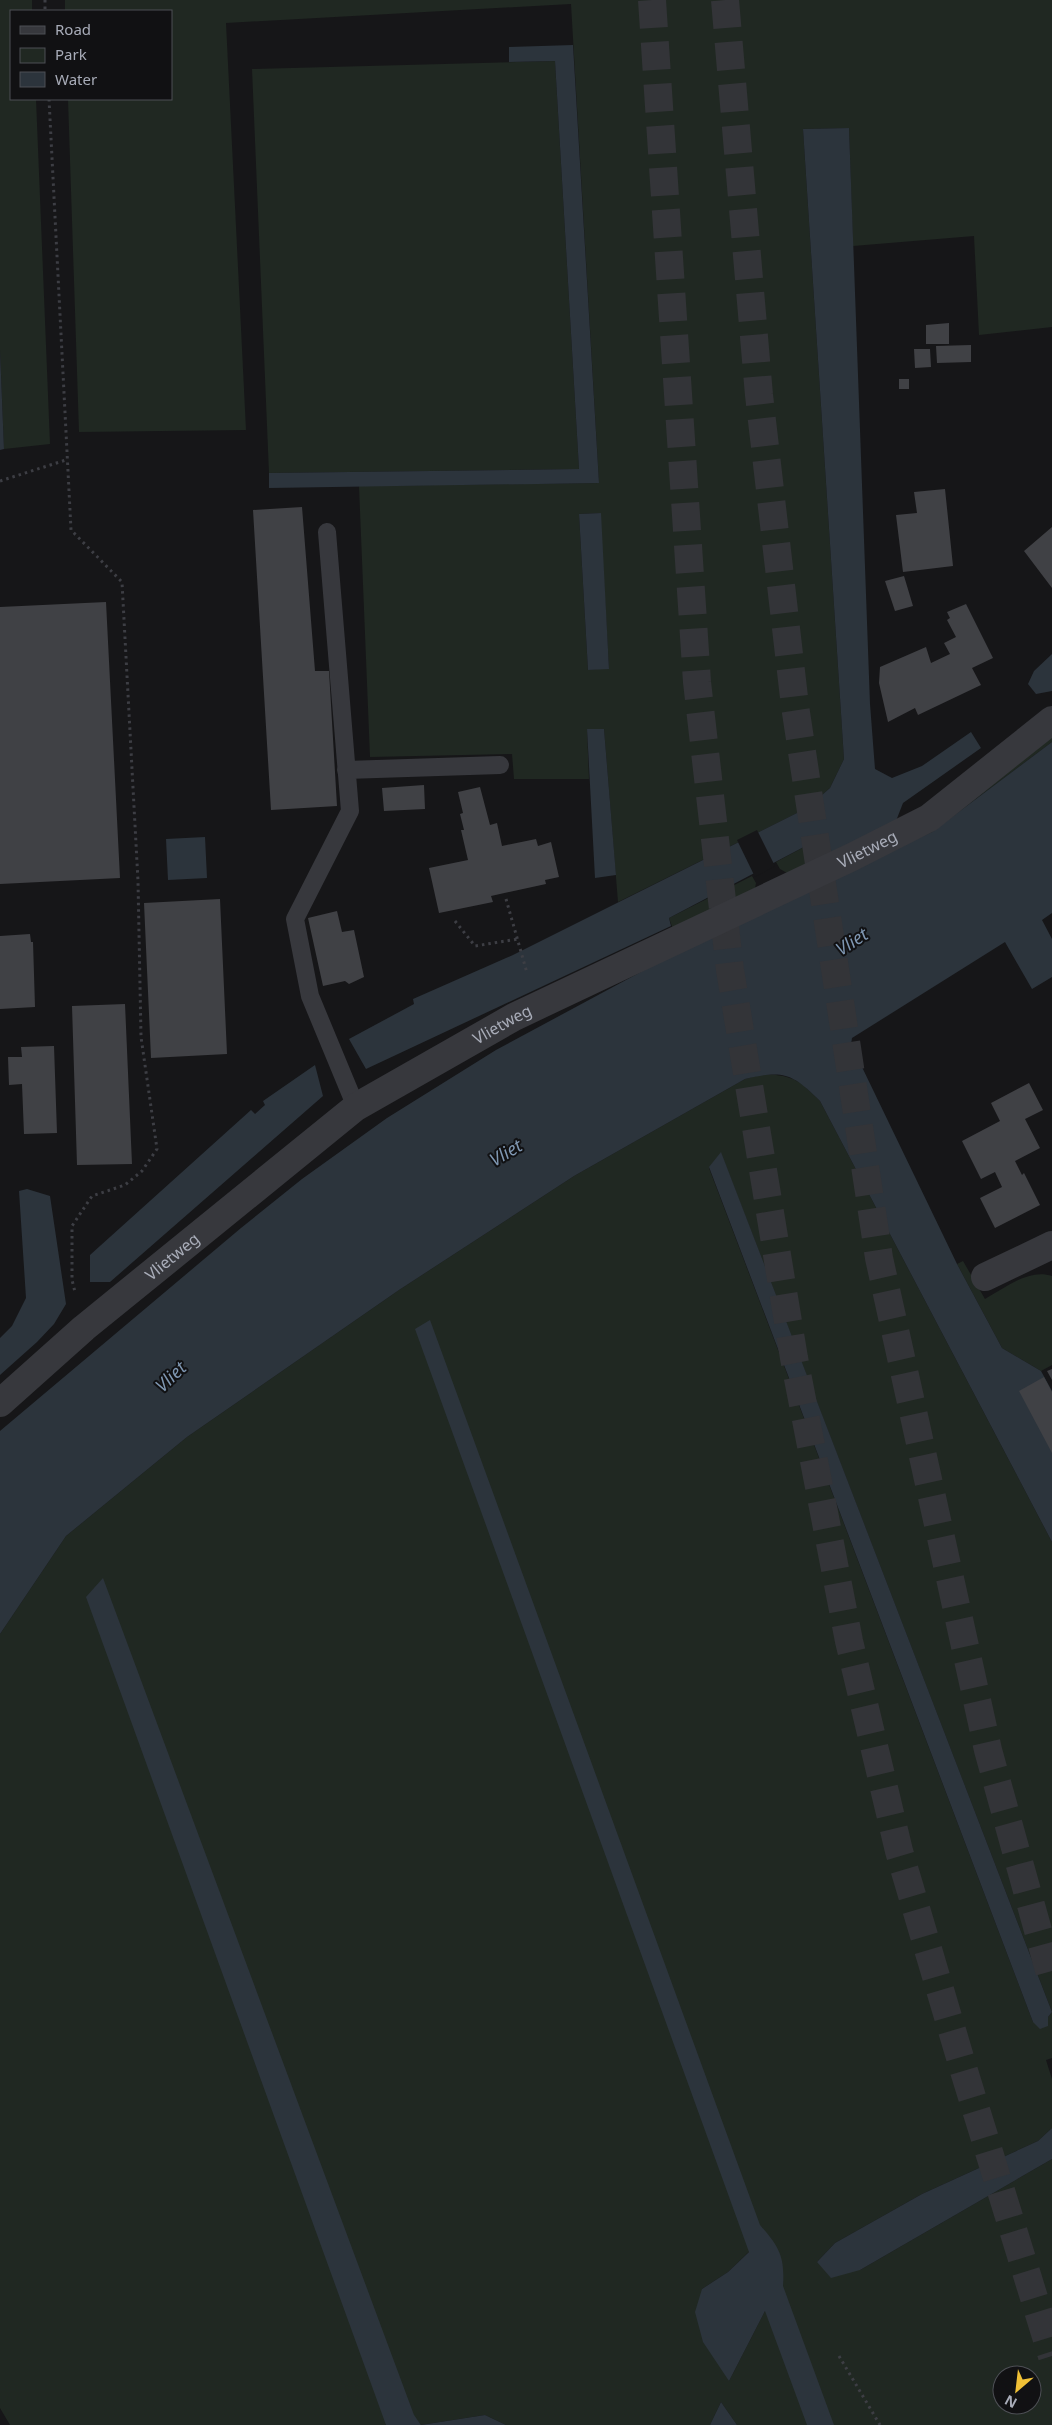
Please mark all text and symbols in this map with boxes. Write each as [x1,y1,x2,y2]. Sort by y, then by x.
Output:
legend [10,10,172,100]
text: Road [55,19,91,39]
text: Park [55,44,87,64]
text: Water [55,69,97,89]
street label: Vlietweg [834,825,901,873]
water label: Vliet [831,921,873,961]
street label: Vlietweg [469,999,535,1049]
water label: Vliet [485,1133,527,1171]
street label: Vlietweg [140,1228,204,1285]
water label: Vliet [150,1355,192,1397]
north arrow [992,2365,1042,2415]
text: N [1001,2391,1020,2413]

